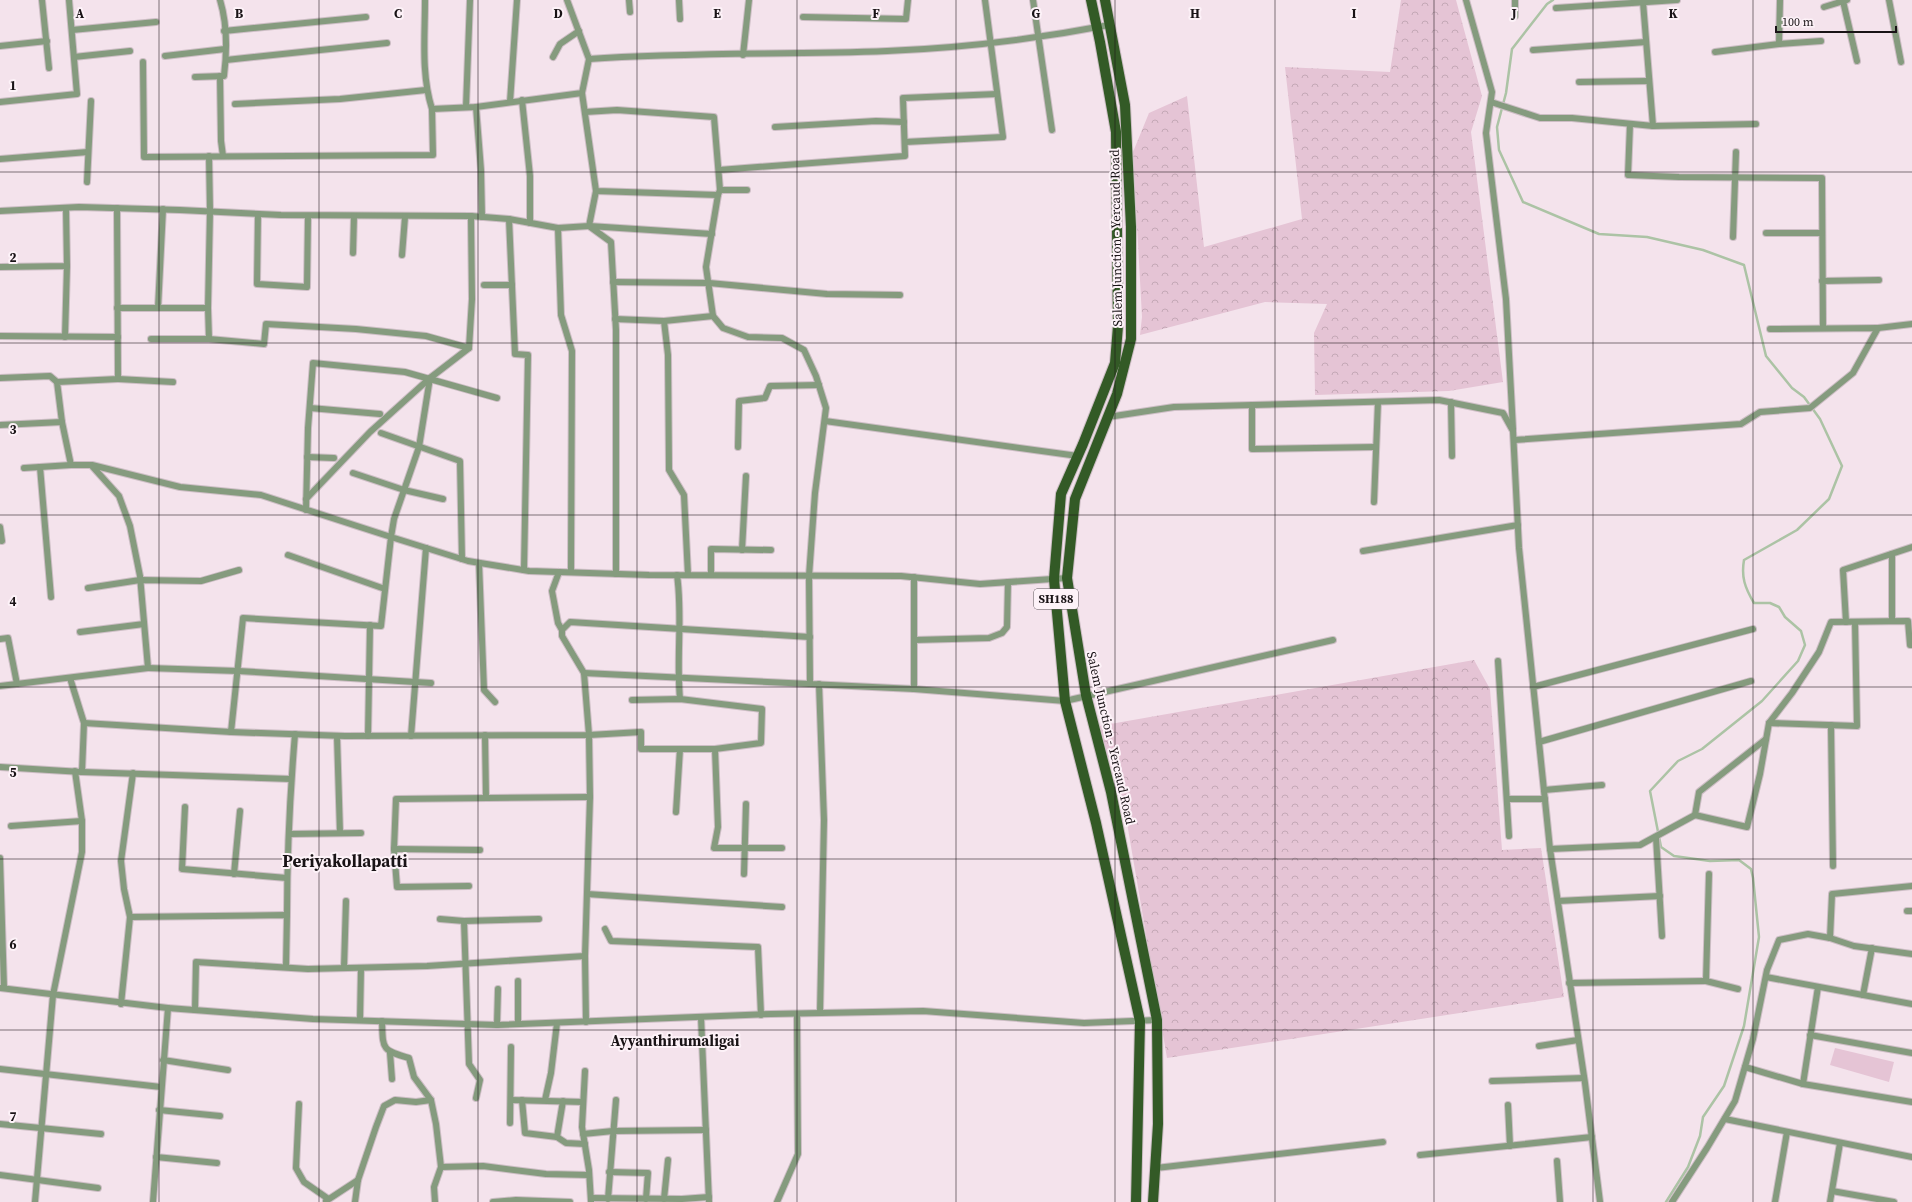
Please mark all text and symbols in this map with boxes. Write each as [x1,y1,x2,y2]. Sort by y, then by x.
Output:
text: A [76,5,85,22]
text: B [235,5,244,22]
text: C [394,5,402,22]
text: D [553,5,563,22]
text: E [713,5,721,22]
text: F [872,5,880,22]
text: G [1032,5,1041,22]
text: H [1190,5,1200,22]
text: I [1351,5,1357,22]
text: J [1510,5,1517,22]
text: K [1668,5,1678,22]
scale bar [1776,8,1896,34]
text: 100 m [1782,14,1814,30]
text: 1 [9,77,17,94]
street label: Salem Junction - Yercaud Road [1106,149,1126,327]
text: 2 [9,249,17,266]
text: 3 [9,421,17,438]
road number: SH188 [1034,589,1078,609]
text: 4 [9,593,17,610]
street label: Salem Junction - Yercaud Road [1083,650,1139,827]
text: 5 [9,764,17,781]
district label: Periyakollapatti [282,849,408,873]
text: 6 [9,936,17,953]
district label: Ayyanthirumaligai [610,1030,740,1051]
text: 7 [9,1108,17,1125]

